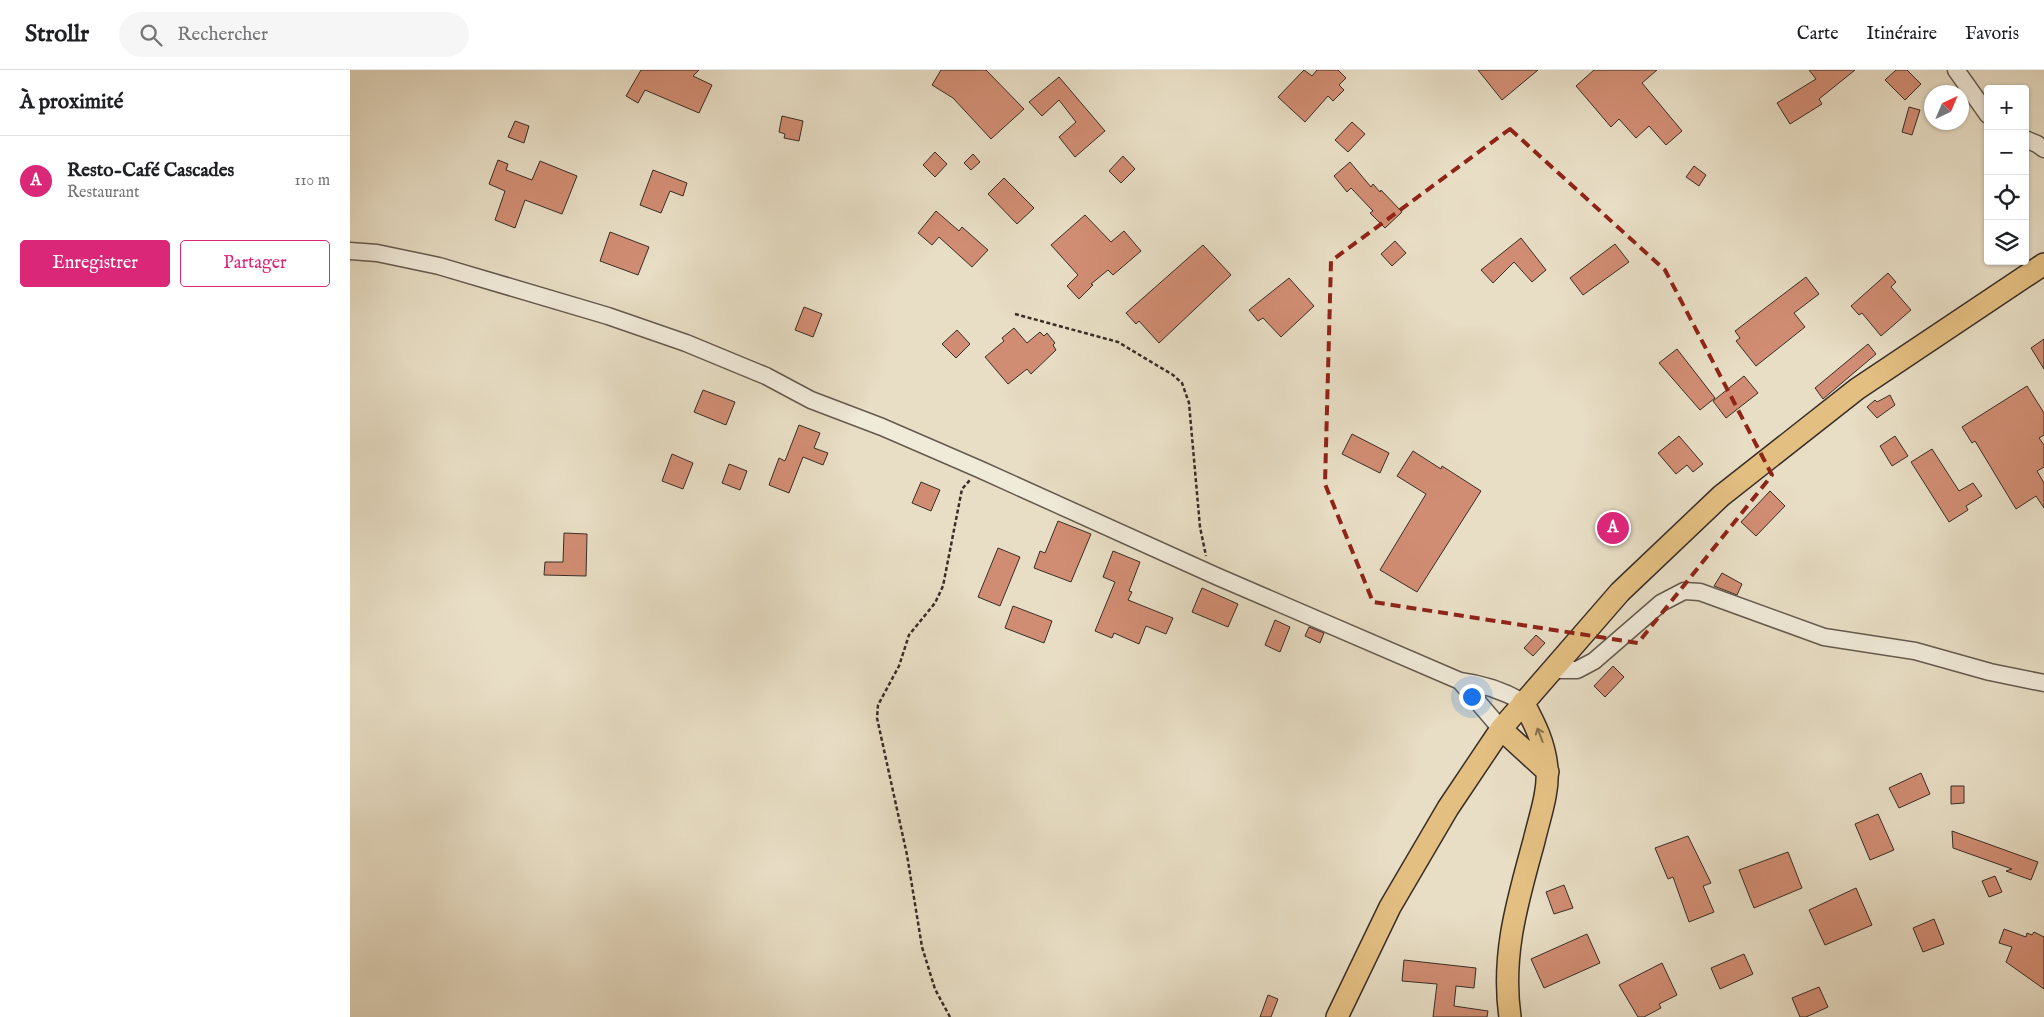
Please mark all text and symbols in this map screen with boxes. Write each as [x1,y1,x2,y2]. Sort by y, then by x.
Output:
search box [119,12,469,57]
text: Strollr [25,19,89,50]
icon: search [137,21,165,49]
text: Rechercher [177,23,268,47]
text: Carte [1797,23,1839,46]
text: Itinéraire [1867,23,1937,46]
text: Favoris [1965,23,2019,46]
north arrow [1924,85,1969,130]
map controls [1984,85,2029,265]
button: + [1984,85,2029,130]
text: À proximité [20,89,123,116]
button: − [1984,130,2029,175]
text: Resto-Café Cascades [67,159,234,183]
text: A [31,171,41,191]
text: 110 m [294,171,330,191]
button: locate [1984,175,2029,220]
text: Restaurant [67,183,140,203]
button: layers [1984,220,2029,265]
button: Enregistrer [20,240,170,287]
button: Partager [180,240,330,287]
pin: A [1597,509,1629,547]
your location [1459,684,1485,710]
one-way arrow [1534,728,1543,743]

